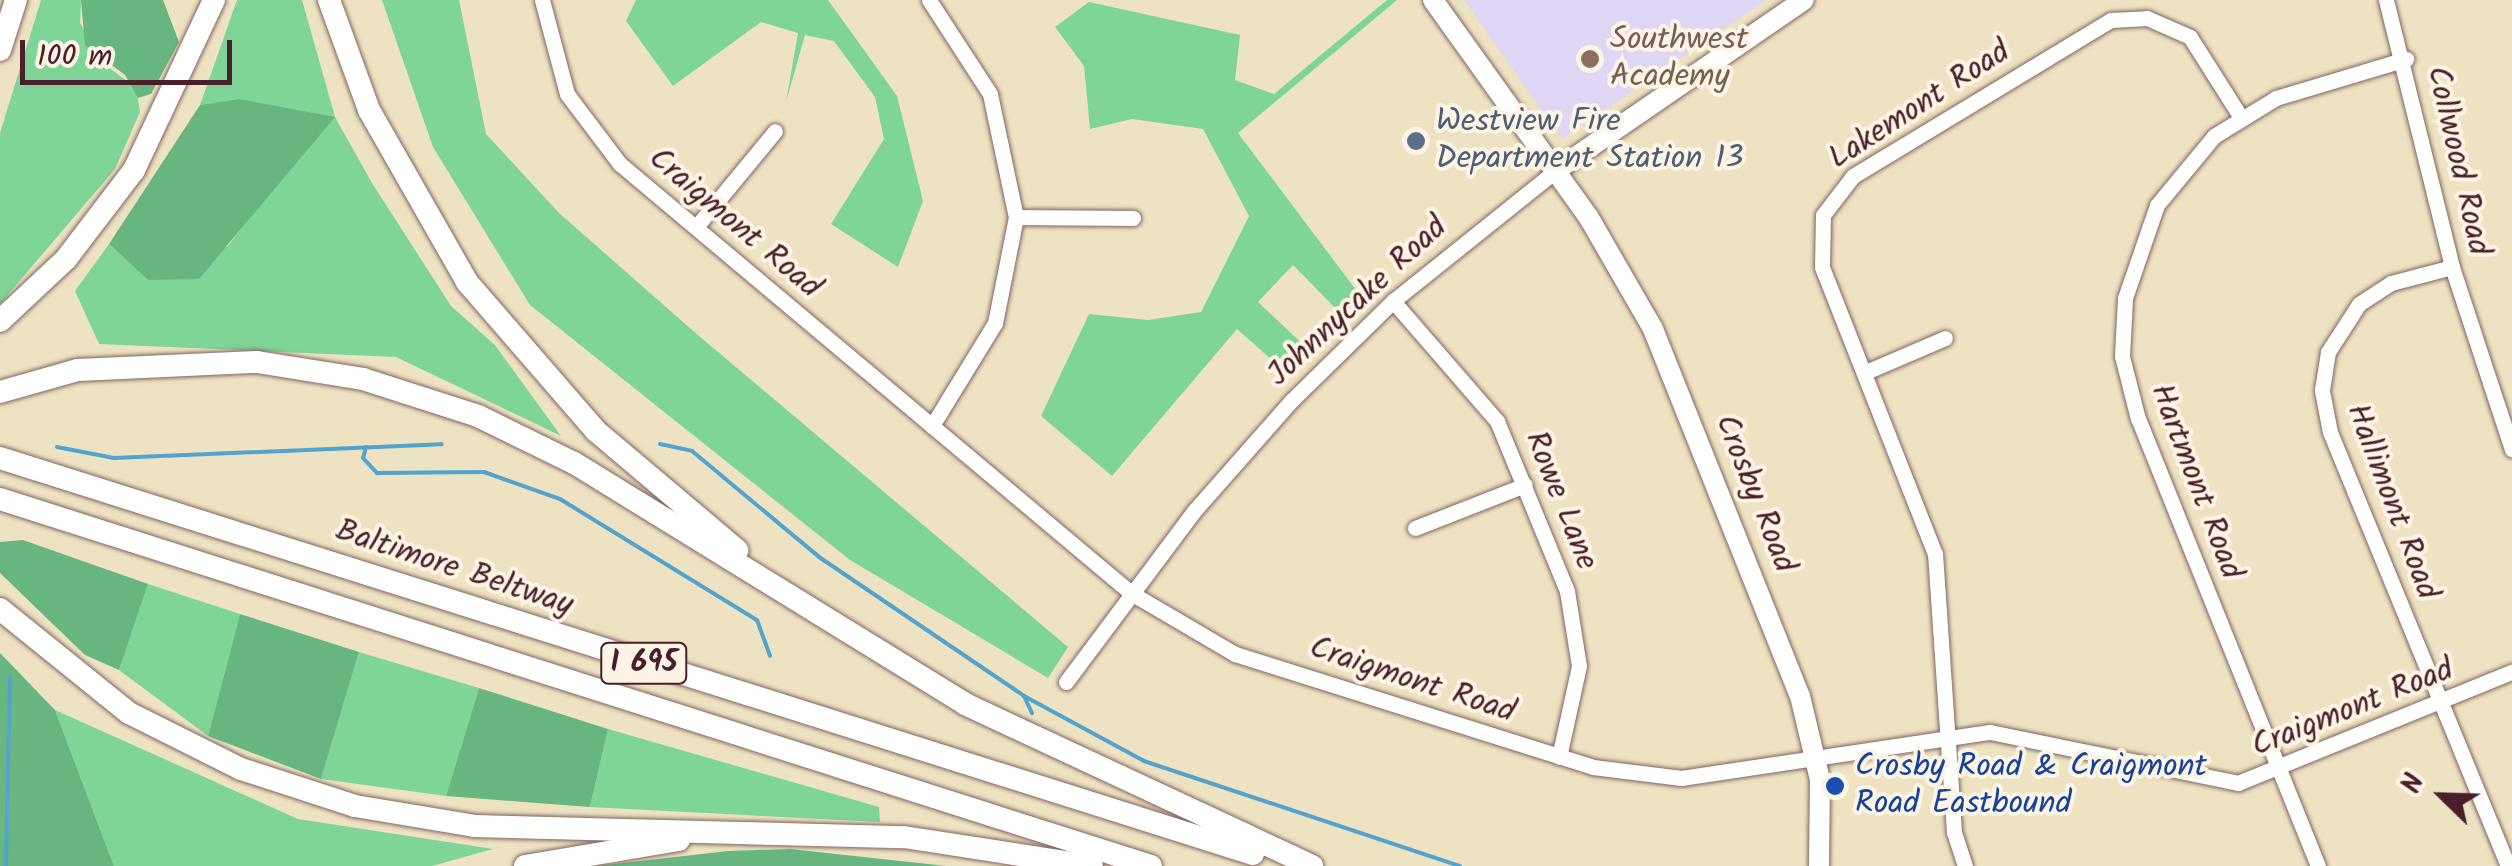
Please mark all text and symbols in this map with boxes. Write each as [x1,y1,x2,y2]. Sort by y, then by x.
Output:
scale bar [25,20,238,82]
place label: Southwest Academy [1610,22,1748,97]
text: 100 m [37,33,112,81]
street label: Lakemont Road [1822,33,2018,179]
marker: Southwest Academy [1579,48,1601,70]
street label: Collwood Road [2417,63,2497,259]
place label: Westview Fire Department Station 13 [1436,104,1744,179]
marker: Westview Fire Department Station 13 [1405,130,1427,152]
street label: Craigmont Road [640,141,828,307]
street label: Johnnycake Road [1260,209,1456,395]
street label: Hartmont Road [2140,379,2250,585]
street label: Hallimont Road [2336,399,2446,605]
street label: Crosby Road [1705,410,1803,578]
street label: Rowe Lane [1515,426,1605,576]
street label: Baltimore Beltway [330,512,578,626]
street label: Craigmont Road [1304,630,1520,732]
road number: I 695 [599,638,689,688]
street label: Craigmont Road [2247,651,2459,767]
north arrow [2392,746,2492,846]
place label: Crosby Road & Craigmont Road Eastbound [1855,749,2207,824]
text: N [2390,767,2438,801]
marker: Crosby Road & Craigmont Road Eastbound [1824,775,1846,797]

